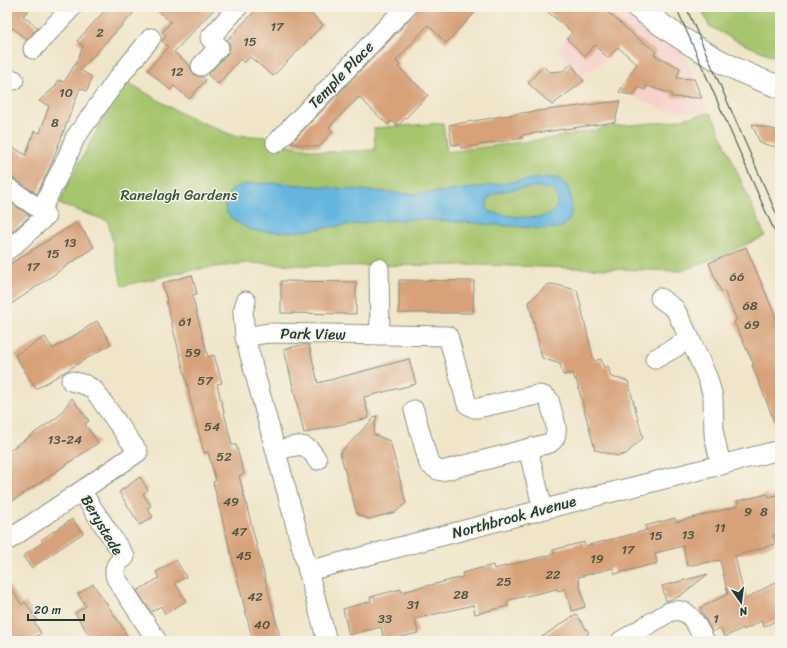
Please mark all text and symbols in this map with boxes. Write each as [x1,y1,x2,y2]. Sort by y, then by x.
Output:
house number: 17 [270,15,285,38]
house number: 2 [96,21,104,44]
house number: 15 [243,30,257,53]
street label: Temple Place [302,35,380,115]
house number: 12 [170,60,184,83]
house number: 10 [59,81,73,104]
house number: 8 [51,111,59,134]
park label: Ranelagh Gardens [120,182,238,208]
house number: 13 [64,231,76,254]
house number: 15 [46,242,60,265]
house number: 17 [26,255,41,278]
house number: 66 [730,265,744,288]
house number: 68 [742,294,758,317]
house number: 61 [179,310,192,333]
house number: 69 [744,313,760,336]
street label: Park View [280,320,347,348]
house number: 59 [185,341,201,364]
house number: 57 [197,369,214,392]
house number: 54 [204,415,220,438]
house number: 13-24 [48,428,82,451]
house number: 52 [216,445,232,468]
street label: Northbrook Avenue [449,488,579,546]
street label: Berystede [74,490,130,560]
house number: 49 [223,490,239,513]
house number: 9 [744,500,752,523]
house number: 8 [760,500,768,523]
house number: 11 [714,516,726,539]
house number: 47 [231,520,248,543]
house number: 13 [682,523,694,546]
house number: 15 [649,524,663,547]
house number: 17 [621,538,636,561]
house number: 45 [236,544,252,567]
house number: 19 [590,547,604,570]
house number: 22 [545,563,561,586]
house number: 25 [496,570,512,593]
north arrow [721,582,761,622]
house number: 28 [453,583,469,606]
house number: 42 [247,585,263,608]
house number: 31 [407,593,420,616]
scale bar [28,596,84,622]
text: 20 m [34,599,61,621]
text: N [737,601,750,621]
house number: 33 [378,607,392,630]
house number: 1 [713,607,719,630]
house number: 40 [254,613,270,636]

